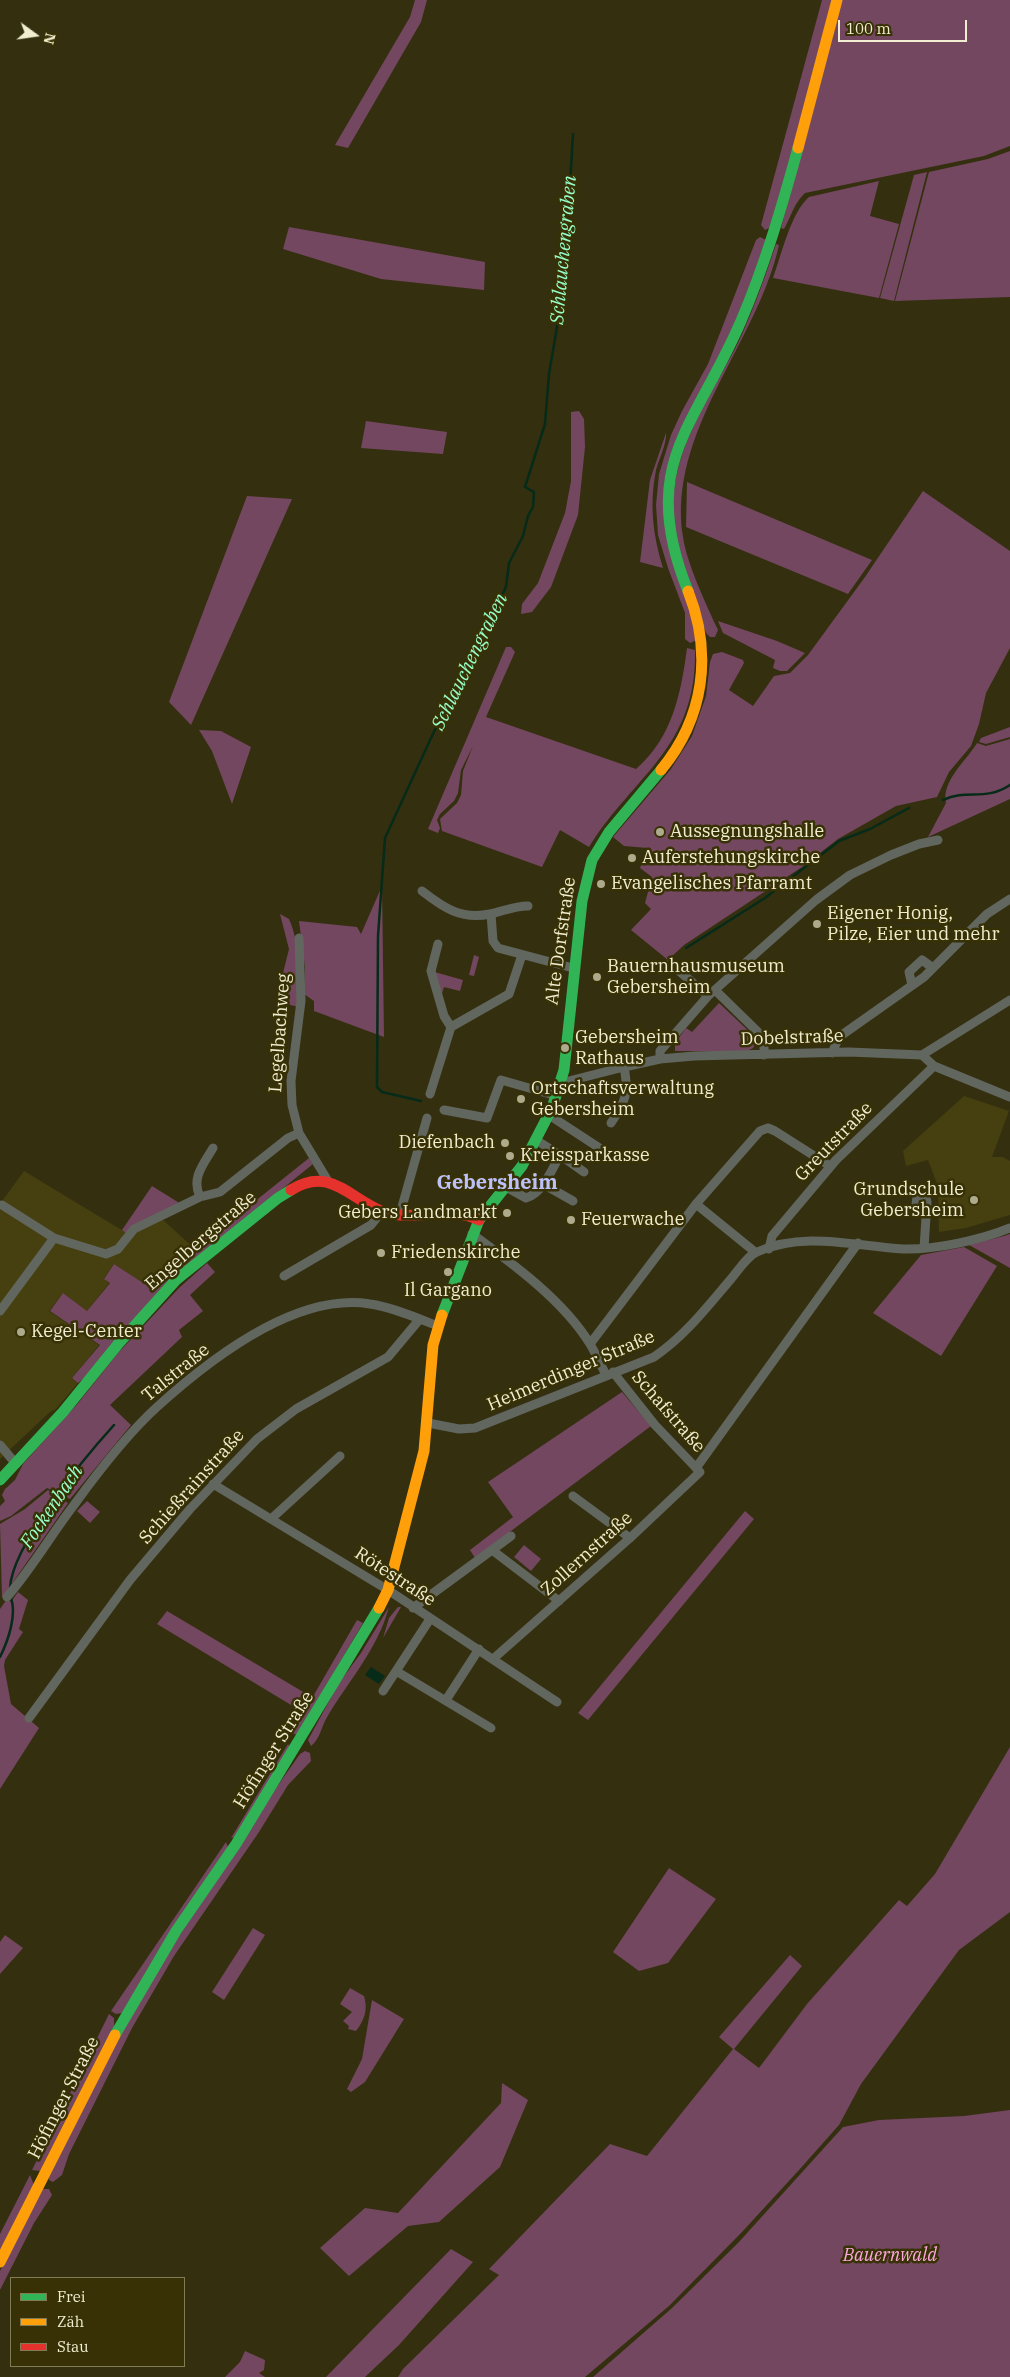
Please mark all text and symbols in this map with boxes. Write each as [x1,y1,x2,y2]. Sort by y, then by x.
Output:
north arrow [10,10,60,60]
scale bar [840,10,969,42]
text: 100 m [846,19,891,38]
text: N [39,31,60,46]
water label: Schlauchengraben [546,175,582,325]
water label: Schlauchengraben [427,590,513,734]
place label: Aussegnungshalle [670,821,824,843]
marker: Aussegnungshalle [654,826,666,838]
place label: Auferstehungskirche [642,847,820,869]
marker: Auferstehungskirche [626,852,638,864]
place label: Evangelisches Pfarramt [611,873,812,895]
street label: Alte Dorfstraße [541,876,581,1006]
marker: Evangelisches Pfarramt [595,878,607,890]
place label: Eigener Honig, Pilze, Eier und mehr [827,903,999,946]
marker: Eigener Honig, Pilze, Eier und mehr [811,918,823,930]
place label: Bauernhausmuseum Gebersheim [607,956,785,999]
marker: Bauernhausmuseum Gebersheim [591,971,603,983]
street label: Legelbachweg [265,973,295,1093]
street label: Dobelstraße [740,1025,844,1051]
place label: Gebersheim Rathaus [575,1027,679,1070]
marker: Gebersheim Rathaus [559,1042,571,1054]
place label: Ortschaftsverwaltung Gebersheim [531,1078,714,1120]
marker: Ortschaftsverwaltung Gebersheim [515,1093,527,1105]
street label: Greutstraße [791,1098,877,1186]
place label: Diefenbach [398,1132,495,1154]
marker: Diefenbach [499,1137,511,1149]
place label: Kreissparkasse [520,1145,650,1167]
marker: Kreissparkasse [504,1150,516,1162]
district label: Gebersheim [436,1171,558,1195]
place label: Grundschule Gebersheim [854,1179,964,1222]
street label: Engelbergstraße [141,1187,261,1295]
marker: Grundschule Gebersheim [968,1194,980,1206]
place label: Gebers Landmarkt [338,1202,497,1224]
marker: Gebers Landmarkt [501,1207,513,1219]
place label: Feuerwache [581,1209,684,1231]
marker: Feuerwache [565,1214,577,1226]
place label: Friedenskirche [391,1242,520,1264]
marker: Friedenskirche [375,1247,387,1259]
marker: Il Gargano [442,1266,454,1278]
place label: Il Gargano [404,1280,492,1302]
place label: Kegel-Center [31,1321,142,1343]
marker: Kegel-Center [15,1326,27,1338]
street label: Heimerdinger Straße [484,1326,658,1416]
street label: Talstraße [138,1339,214,1407]
street label: Schafstraße [627,1367,709,1457]
street label: Schießrainstraße [135,1425,249,1549]
water label: Fockenbach [16,1461,88,1553]
street label: Zollernstraße [537,1507,637,1601]
street label: Rötestraße [351,1543,439,1611]
street label: Höfinger Straße [229,1687,319,1813]
street label: Höfinger Straße [24,2033,104,2163]
park label: Bauernwald [843,2245,937,2267]
legend [10,2277,185,2367]
text: Frei [57,2287,85,2306]
text: Zäh [57,2312,84,2331]
text: Stau [57,2337,89,2356]

